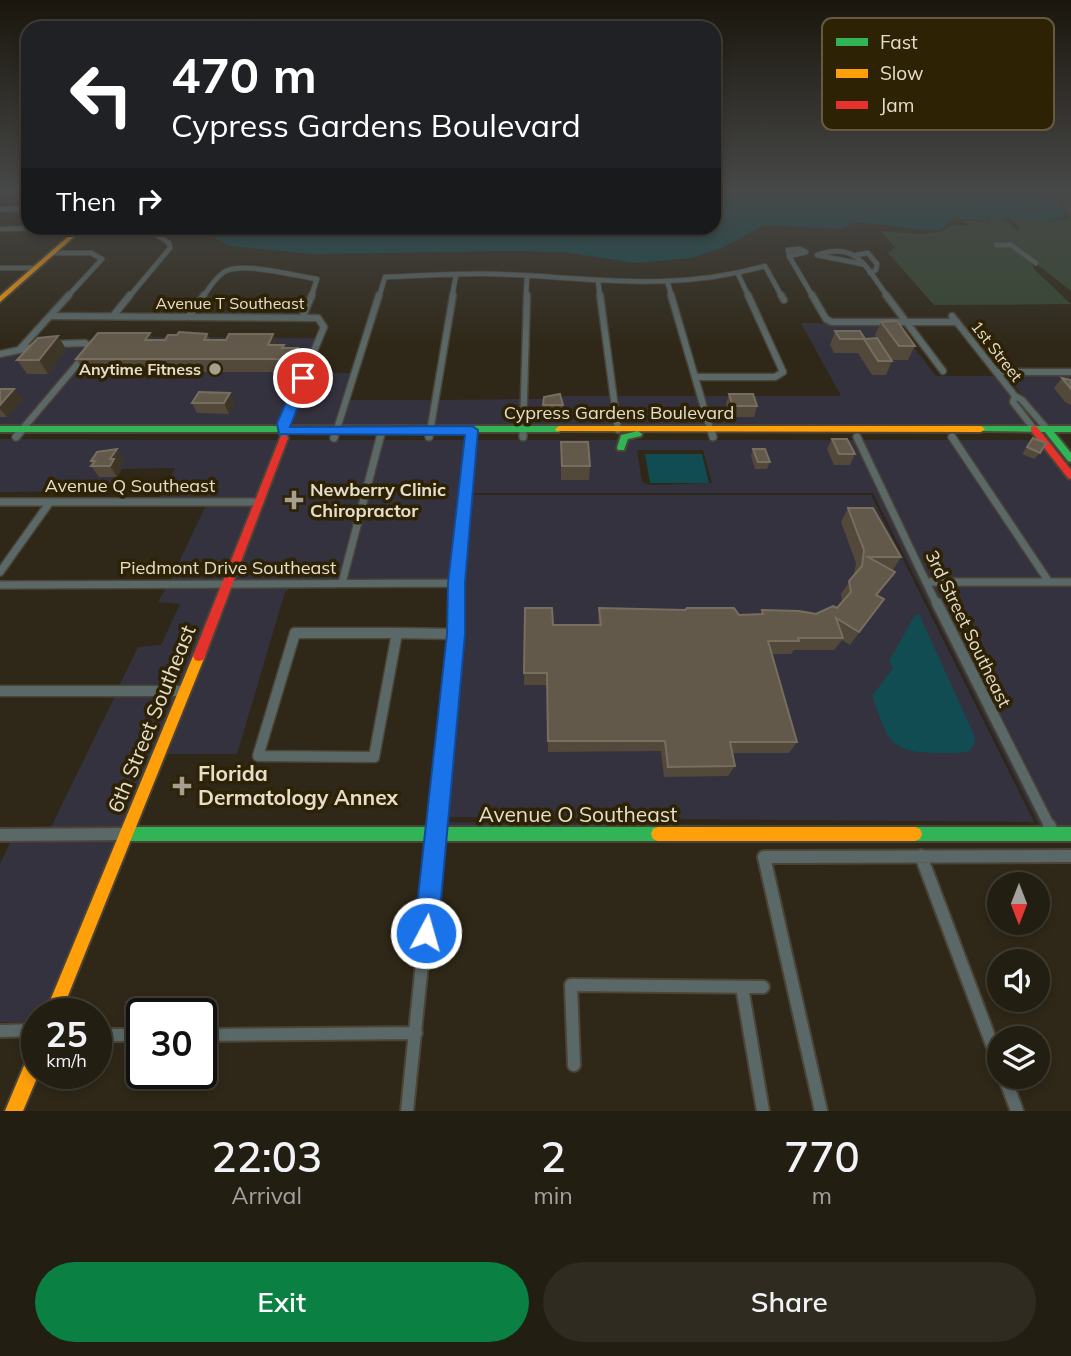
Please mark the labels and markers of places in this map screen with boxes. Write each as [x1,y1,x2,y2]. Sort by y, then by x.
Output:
pin [273,348,333,408]
place label: Anytime Fitness [79,359,201,379]
marker: Anytime Fitness [207,361,223,377]
place label: Newberry Clinic Chiropractor [310,478,446,522]
marker: Newberry Clinic Chiropractor [284,490,304,510]
place label: Florida Dermatology Annex [198,760,399,810]
marker: Florida Dermatology Annex [172,776,192,796]

